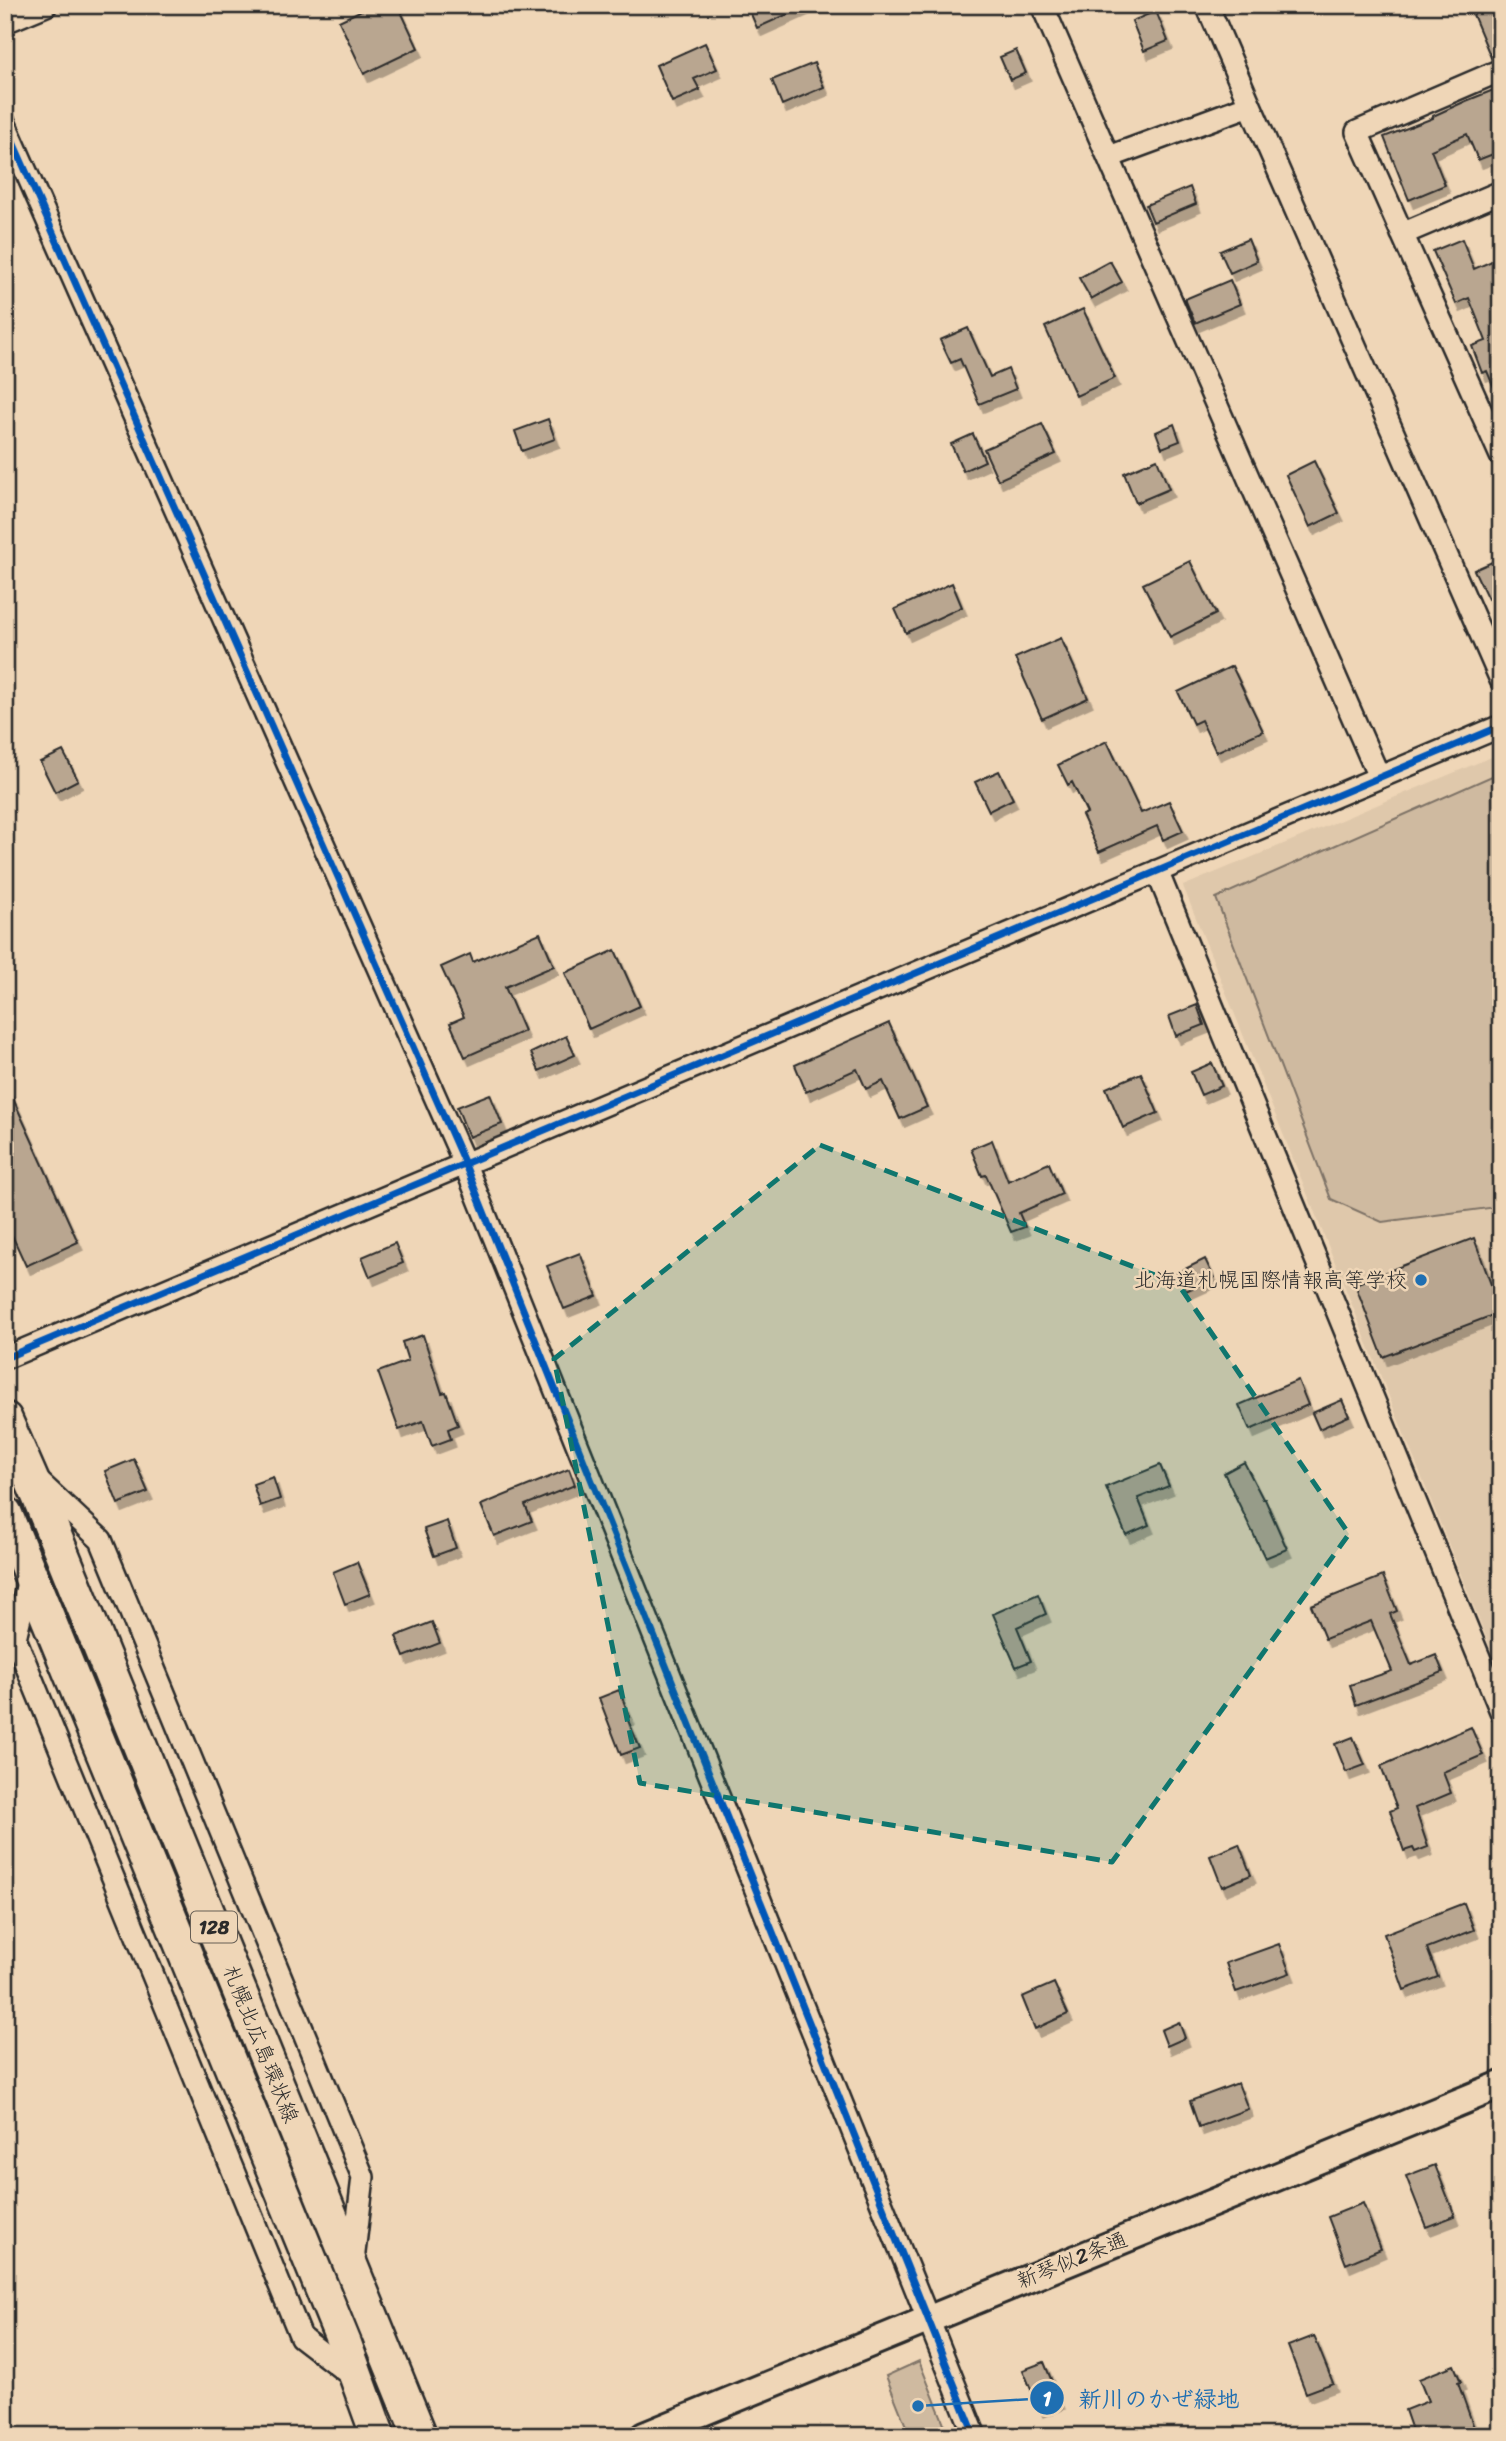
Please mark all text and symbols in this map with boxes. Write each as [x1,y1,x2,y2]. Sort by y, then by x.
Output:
place label: 北海道札幌国際情報高等学校 [1134,1261,1407,1299]
marker: 北海道札幌国際情報高等学校 [1413,1272,1429,1288]
road number: 128 [191,1912,237,1942]
street label: 札幌北広島環状線 [212,1959,310,2129]
street label: 新琴似2条通 [1011,2220,1133,2300]
callout: 新川のかぜ緑地 [1029,2376,1253,2420]
text: 新川のかぜ緑地 [1079,2379,1240,2420]
text: 1 [1042,2380,1052,2418]

